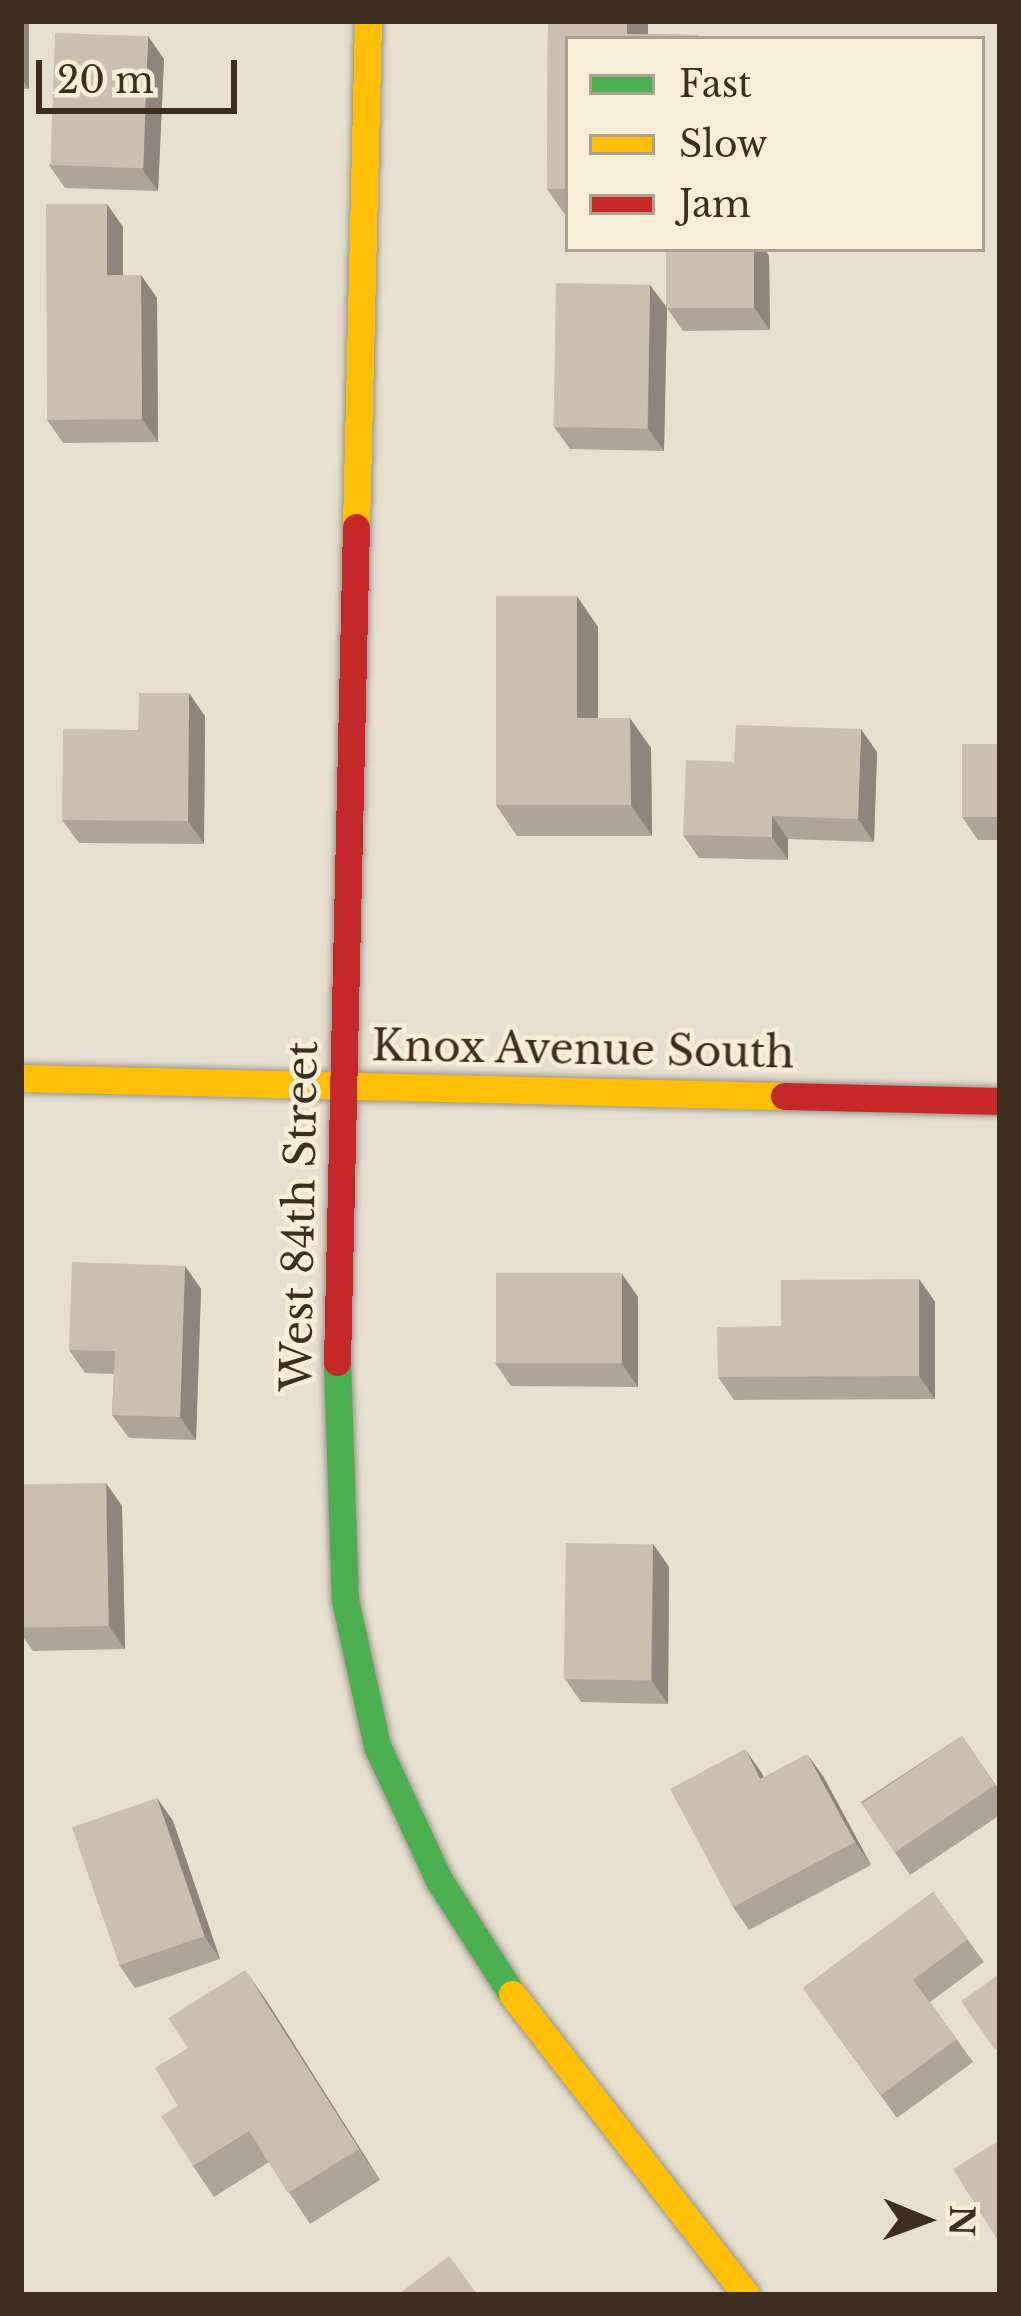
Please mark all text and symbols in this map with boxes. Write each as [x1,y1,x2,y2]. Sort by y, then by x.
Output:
scale bar [42,36,243,110]
legend [565,36,985,252]
text: 20 m [57,58,154,103]
text: Fast [679,62,752,107]
text: Slow [679,122,767,167]
text: Jam [679,182,751,227]
street label: Knox Avenue South [370,1020,796,1078]
street label: West 84th Street [271,1040,327,1392]
north arrow [865,2160,985,2280]
text: N [941,2205,982,2237]

